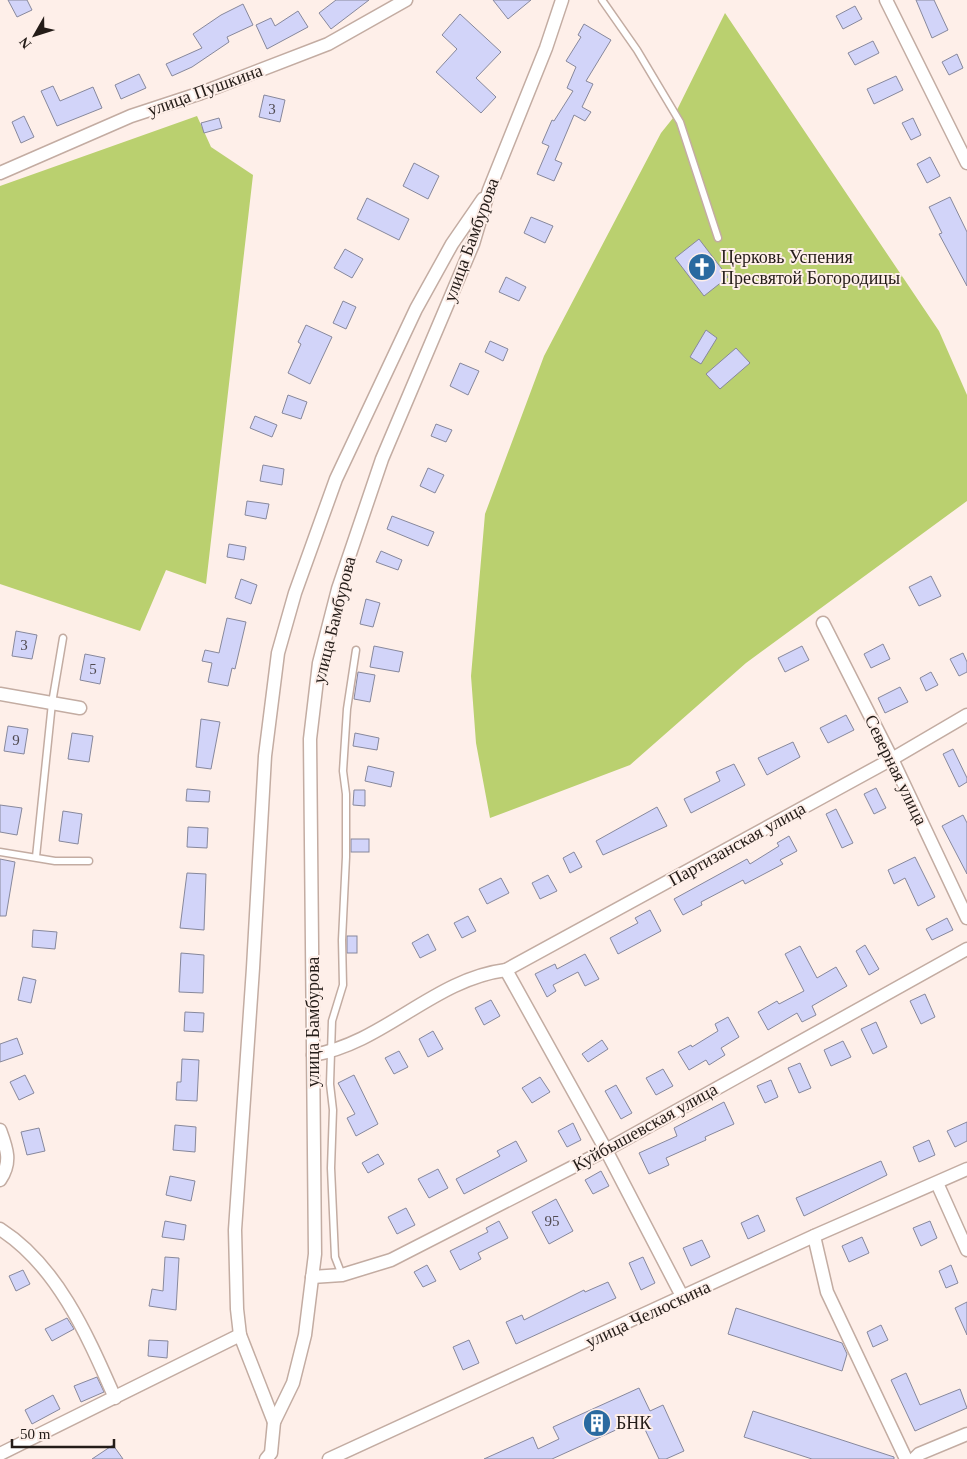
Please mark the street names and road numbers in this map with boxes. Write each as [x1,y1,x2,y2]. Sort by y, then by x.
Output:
street label: улица Пушкина [145,60,265,120]
street label: улица Бамбурова [439,175,503,305]
street label: улица Бамбурова [309,554,359,686]
street label: Северная улица [861,711,931,829]
street label: Партизанская улица [665,798,809,890]
street label: улица Бамбурова [303,957,323,1087]
street label: Куйбышевская улица [569,1079,721,1175]
street label: улица Челюскина [583,1276,713,1352]

